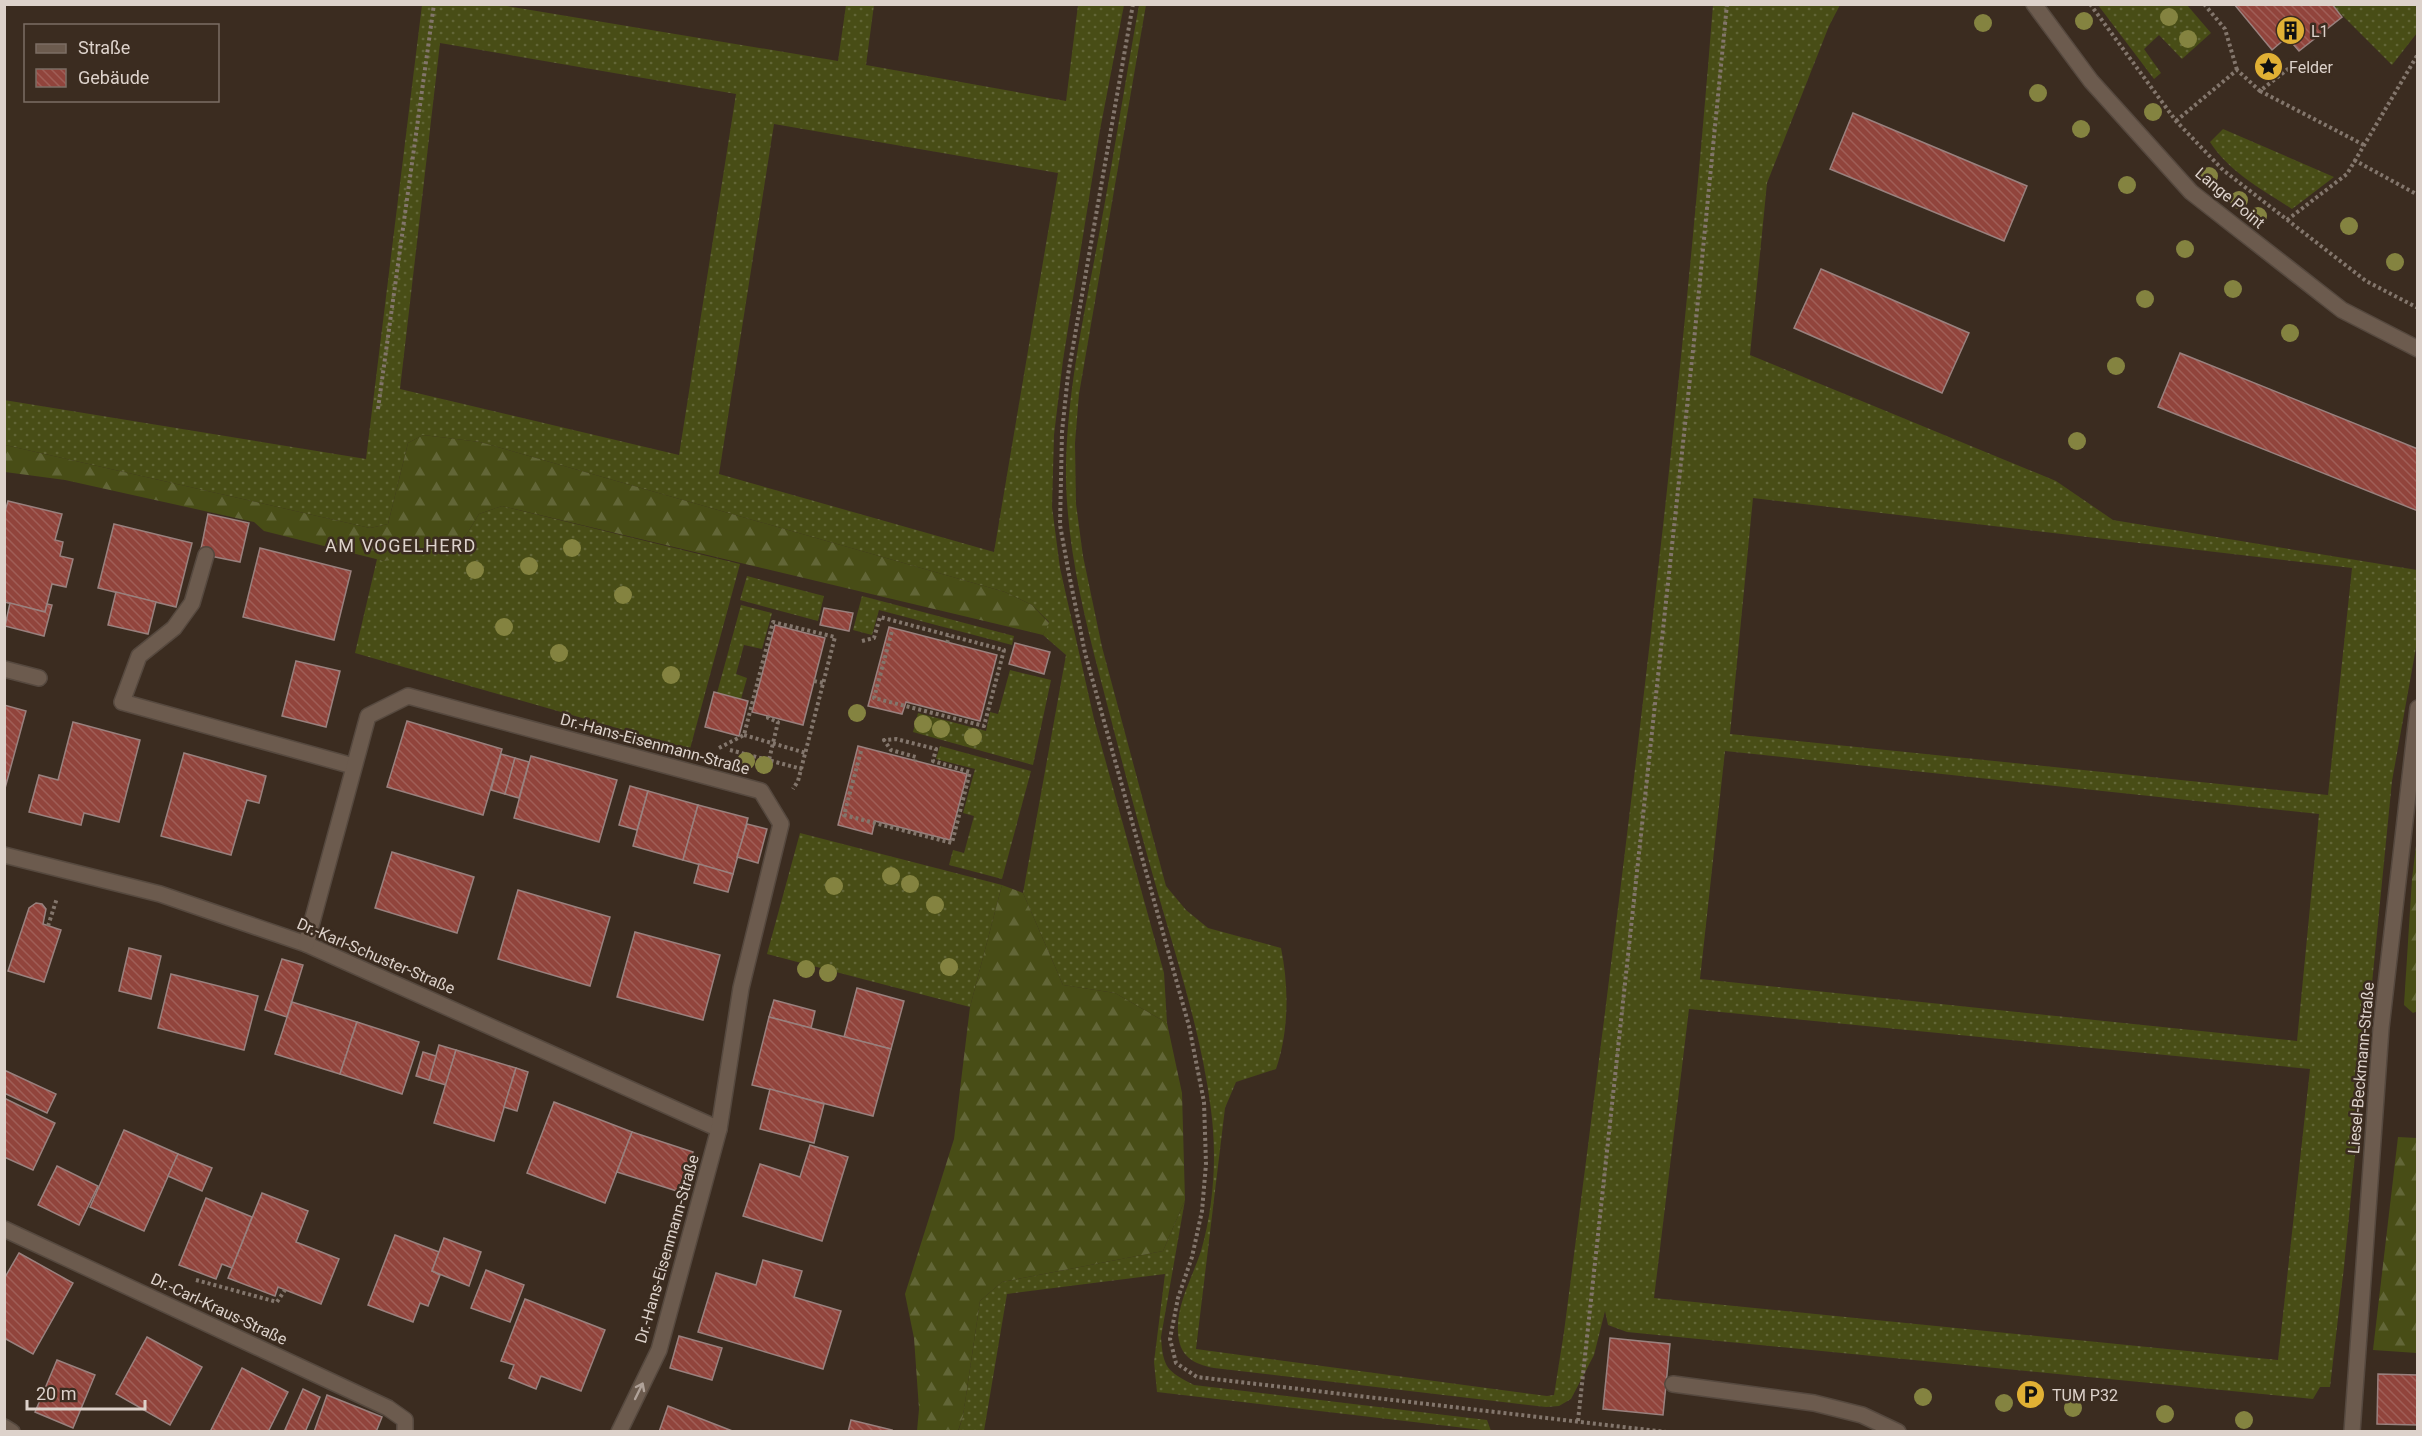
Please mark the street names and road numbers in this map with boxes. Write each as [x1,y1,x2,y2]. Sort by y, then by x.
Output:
street label: Lange Point [2191,164,2269,232]
street label: Dr.-Hans-Eisenmann-Straße [558,710,752,778]
street label: Dr.-Karl-Schuster-Straße [294,914,458,998]
street label: Liesel-Beckmann-Straße [2344,981,2378,1155]
street label: Dr.-Hans-Eisenmann-Straße [631,1153,703,1345]
street label: Dr.-Carl-Kraus-Straße [148,1269,290,1349]

